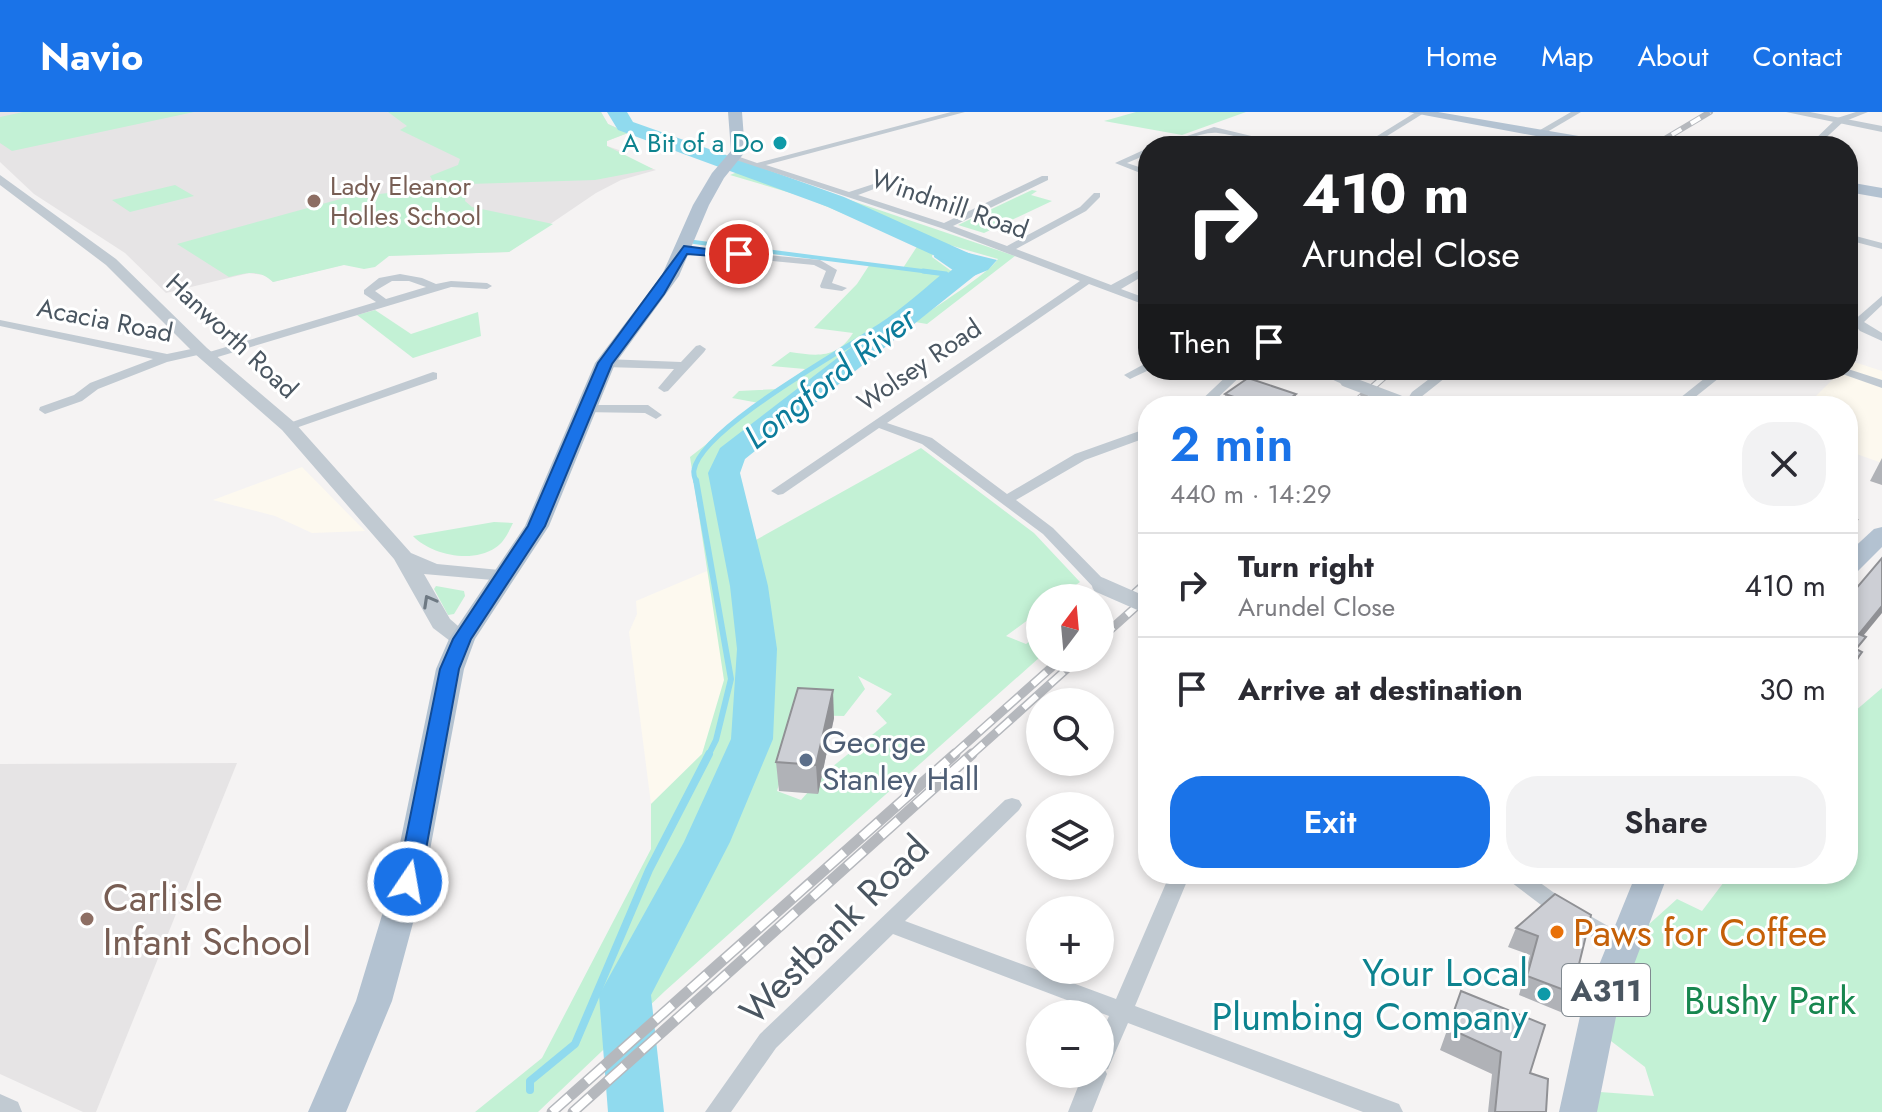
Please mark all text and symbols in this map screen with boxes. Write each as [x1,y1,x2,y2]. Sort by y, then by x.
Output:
text: Navio [40,29,143,84]
text: Home [1426,36,1497,77]
text: Map [1541,36,1593,77]
text: About [1637,36,1709,77]
text: Contact [1753,36,1842,77]
place label: A Bit of a Do [622,124,764,162]
marker: A Bit of a Do [771,134,789,152]
text: 410 m [1302,153,1469,234]
street label: Windmill Road [866,159,1034,249]
place label: Lady Eleanor Holles School [330,167,481,235]
icon: right [1170,168,1274,272]
marker: Lady Eleanor Holles School [305,192,323,210]
pin [705,220,773,288]
text: Arundel Close [1302,228,1520,280]
icon: arrive [717,232,761,276]
street label: Hanworth Road [157,265,307,407]
street label: Acacia Road [34,288,176,352]
water label: Longford River [734,294,928,461]
street label: Wolsey Road [849,309,989,421]
icon: arrive [1247,320,1291,364]
text: Then [1170,321,1231,364]
text: 2 min [1170,410,1293,479]
button: close [1742,422,1826,506]
text: 440 m · 14:29 [1170,475,1332,513]
text: Turn right [1238,545,1374,588]
icon: right [1170,563,1214,607]
text: 410 m [1745,564,1826,607]
north arrow [1026,584,1114,672]
map controls [1026,584,1114,1088]
text: Arundel Close [1238,588,1395,626]
one-way arrow [423,595,438,609]
icon: arrive [1170,667,1214,711]
text: Arrive at destination [1238,668,1523,711]
text: 30 m [1759,668,1826,711]
button: search [1026,688,1114,776]
place label: George Stanley Hall [822,719,979,802]
marker: George Stanley Hall [797,751,815,769]
button: Exit [1170,776,1490,868]
button: Share [1506,776,1826,868]
button: layers [1026,792,1114,880]
street label: Westbank Road [727,822,941,1036]
position arrow [366,840,450,924]
place label: Carlisle Infant School [103,870,311,969]
button: + [1026,896,1114,984]
place label: Paws for Coffee [1573,905,1827,960]
marker: Carlisle Infant School [78,910,96,928]
marker: Paws for Coffee [1548,923,1566,941]
place label: Your Local Plumbing Company [1211,945,1528,1044]
road number: A311 [1562,964,1650,1016]
park label: Bushy Park [1684,973,1856,1028]
marker: Your Local Plumbing Company [1535,985,1553,1003]
button: − [1026,1000,1114,1088]

